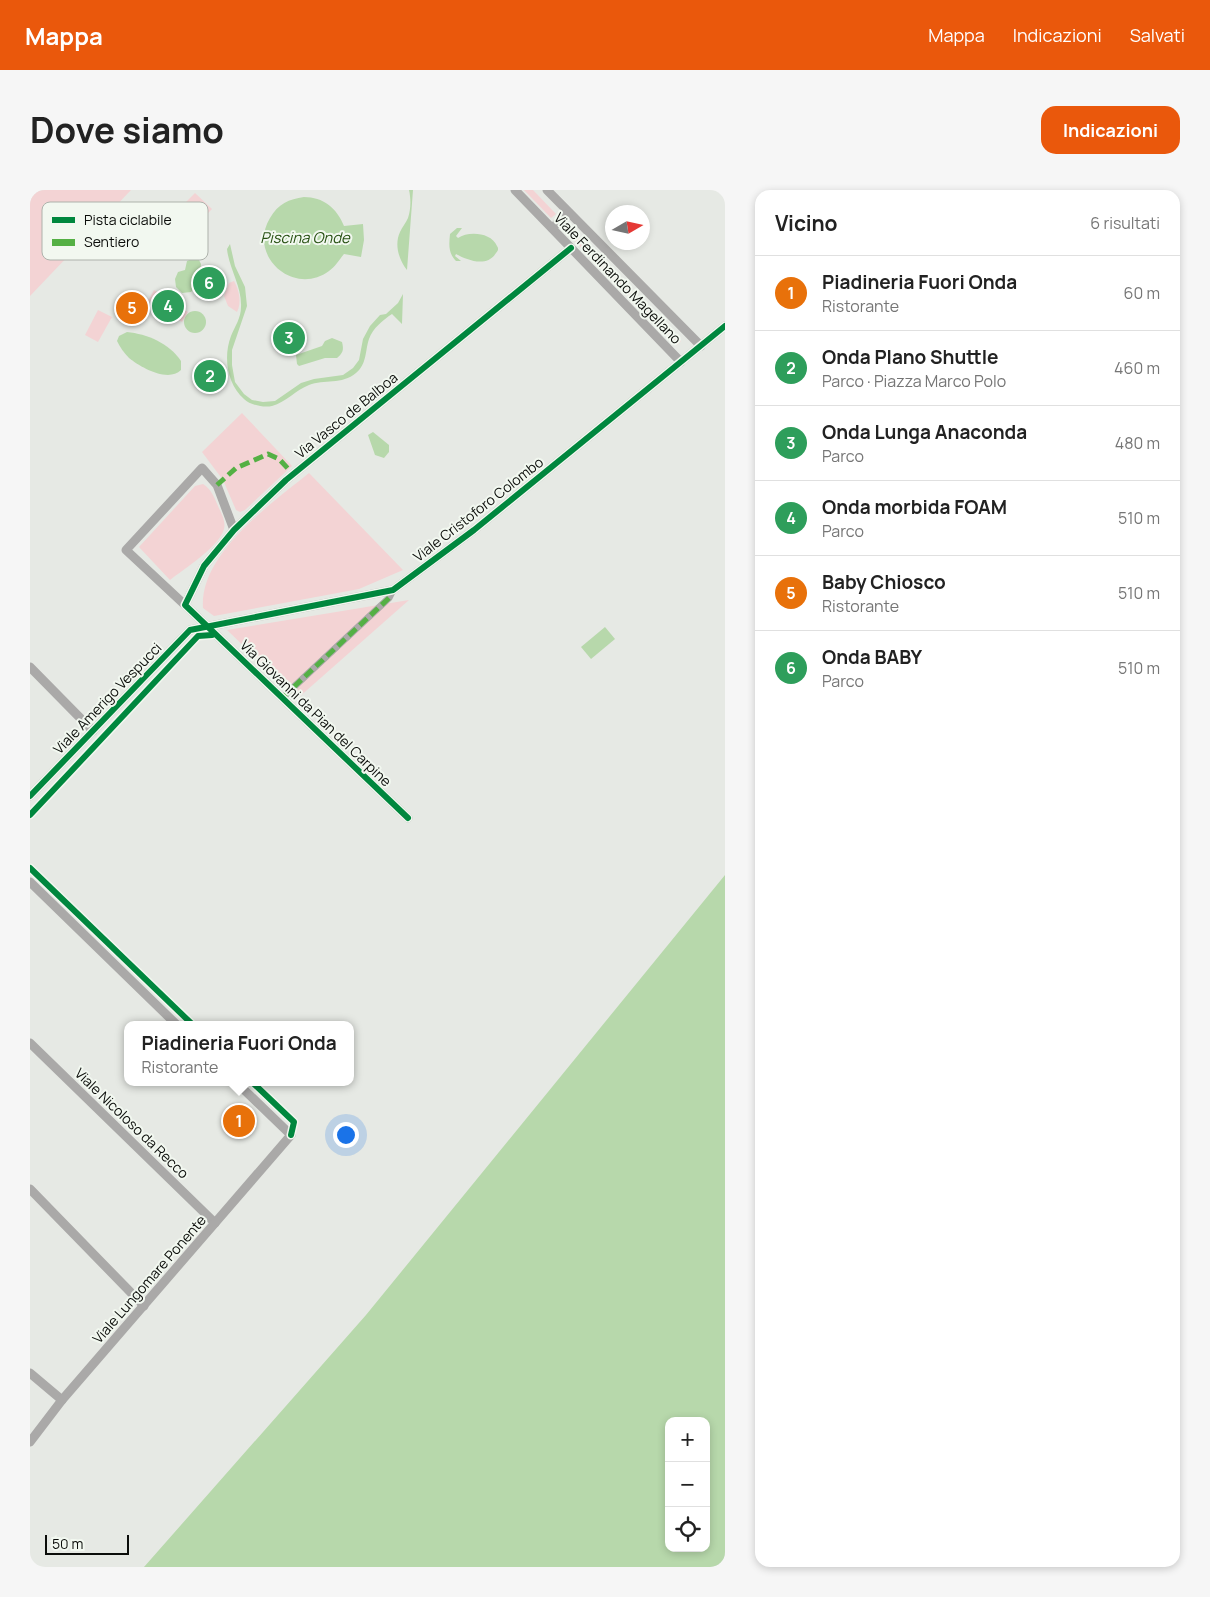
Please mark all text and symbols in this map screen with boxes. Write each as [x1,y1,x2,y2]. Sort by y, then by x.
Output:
text: Mappa [25,19,103,52]
text: Mappa [928,23,985,47]
text: Indicazioni [1013,23,1102,47]
text: Salvati [1130,23,1185,47]
text: Dove siamo [30,106,224,154]
button: Indicazioni [1041,106,1180,154]
legend [42,202,208,260]
north arrow [605,205,650,250]
street label: Viale Ferdinando Magellano [550,208,686,348]
text: Vicino [775,209,838,237]
text: Pista ciclabile [84,210,172,229]
text: 6 risultati [1090,212,1160,234]
water label: Piscina Onde [260,227,351,248]
text: Sentiero [84,232,139,251]
pin: 6 [193,264,225,302]
text: Piadineria Fuori Onda [822,269,1017,295]
text: 1 [787,282,795,304]
text: 60 m [1124,282,1160,304]
pin: 4 [152,287,184,325]
pin: 5 [116,289,148,327]
text: Ristorante [822,295,899,317]
pin: 3 [273,319,305,357]
text: Onda Plano Shuttle [822,344,998,370]
pin: 2 [194,357,226,395]
text: 2 [786,357,796,379]
text: 460 m [1114,357,1160,379]
street label: Via Vasco de Balboa [291,368,401,462]
text: Parco · Piazza Marco Polo [822,370,1006,392]
text: Onda Lunga Anaconda [822,419,1027,445]
text: 3 [786,432,796,454]
text: 480 m [1115,432,1160,454]
text: Parco [822,445,864,467]
street label: Viale Cristoforo Colombo [409,452,547,566]
text: Onda morbida FOAM [822,494,1007,520]
text: 4 [786,507,796,529]
text: 510 m [1118,507,1160,529]
text: Parco [822,520,864,542]
text: Baby Chiosco [822,569,946,595]
text: 5 [786,582,796,604]
text: 510 m [1118,582,1160,604]
text: Ristorante [822,595,899,617]
street label: Via Giovanni da Pian del Carpine [236,636,396,790]
street label: Viale Amerigo Vespucci [49,638,165,758]
text: Onda BABY [822,644,922,670]
text: 6 [786,657,796,679]
text: 510 m [1118,657,1160,679]
text: Parco [822,670,864,692]
popup [124,1021,354,1086]
text: Piadineria Fuori Onda [141,1030,337,1056]
text: Ristorante [141,1056,218,1078]
street label: Viale Nicoloso da Recco [71,1064,193,1182]
pin: 1 [223,1102,255,1140]
your location [333,1122,359,1148]
street label: Viale Lungomare Ponente [88,1211,210,1347]
map controls [665,1417,710,1552]
button: + [665,1417,710,1462]
button: − [665,1462,710,1507]
button: locate [665,1507,710,1552]
scale bar [45,1532,129,1555]
text: 50 m [52,1534,83,1553]

